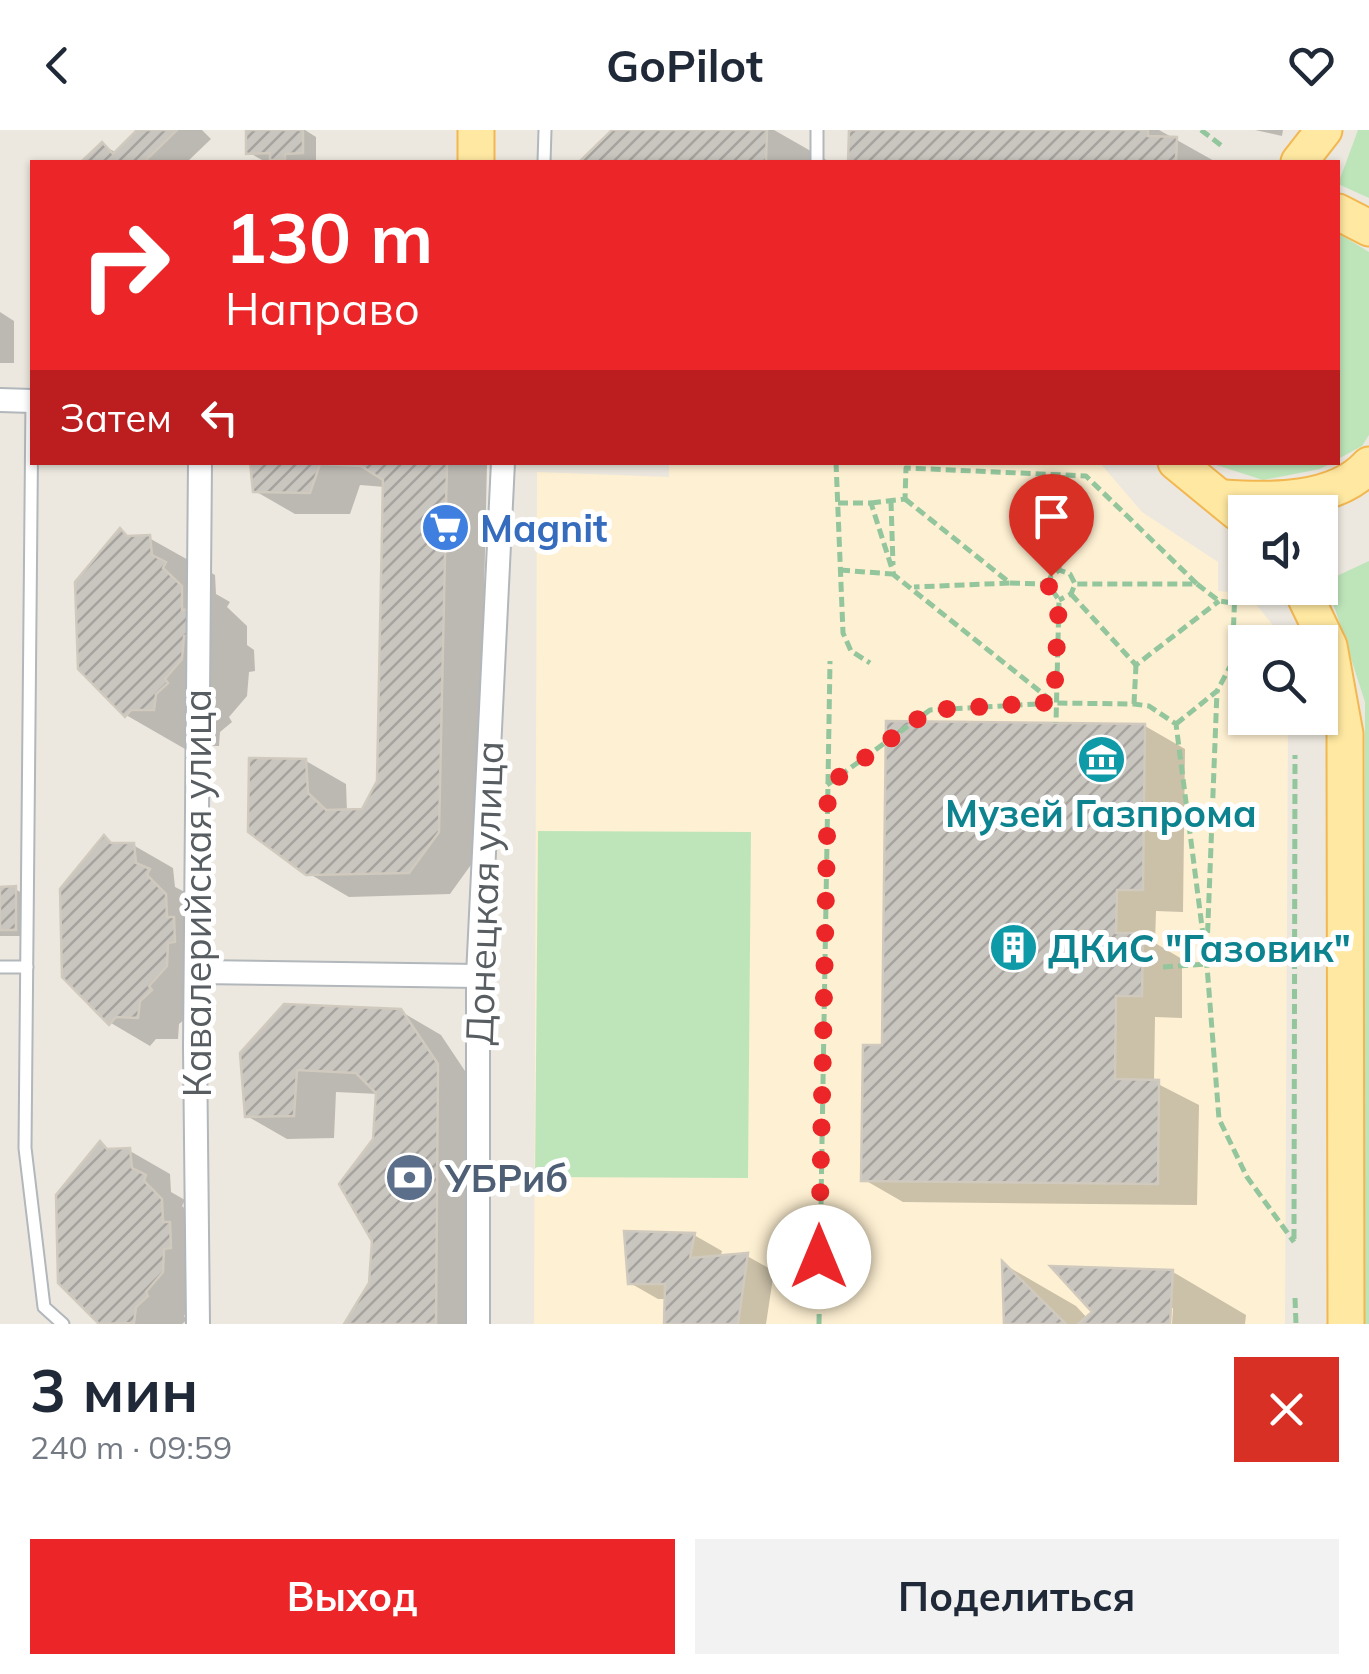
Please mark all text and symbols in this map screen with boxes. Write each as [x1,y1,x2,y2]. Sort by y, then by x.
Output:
text: GoPilot [606,37,763,93]
icon: back [30,38,85,93]
icon: heart [1284,38,1339,93]
text: 130 m [225,193,433,281]
icon: right [60,200,190,330]
text: Направо [225,280,420,336]
icon: left [192,390,247,445]
text: Затем [60,394,172,442]
pin [1009,474,1094,577]
icon: arrive [1024,489,1079,544]
map controls [1228,495,1338,735]
button: sound [1228,495,1338,605]
supermarket icon: Magnit [419,502,471,554]
place label: Magnit [480,504,608,552]
button: search [1228,625,1338,735]
street label: Кавалерийская улица [173,689,221,1097]
museum icon: Музей Газпрома [1075,733,1127,785]
street label: Донецкая улица [455,740,513,1046]
place label: Музей Газпрома [945,789,1257,837]
building icon: ДКиC "Газовик" [987,922,1039,974]
place label: ДКиC "Газовик" [1048,924,1351,972]
bank icon: УБРиб [384,1152,436,1204]
place label: УБРиб [444,1154,568,1202]
position arrow [767,1205,871,1309]
text: 3 мин [30,1352,198,1427]
button: close [1234,1357,1339,1462]
text: 240 m · 09:59 [30,1427,232,1467]
button: Выход [30,1539,675,1654]
button: Поделиться [695,1539,1339,1654]

